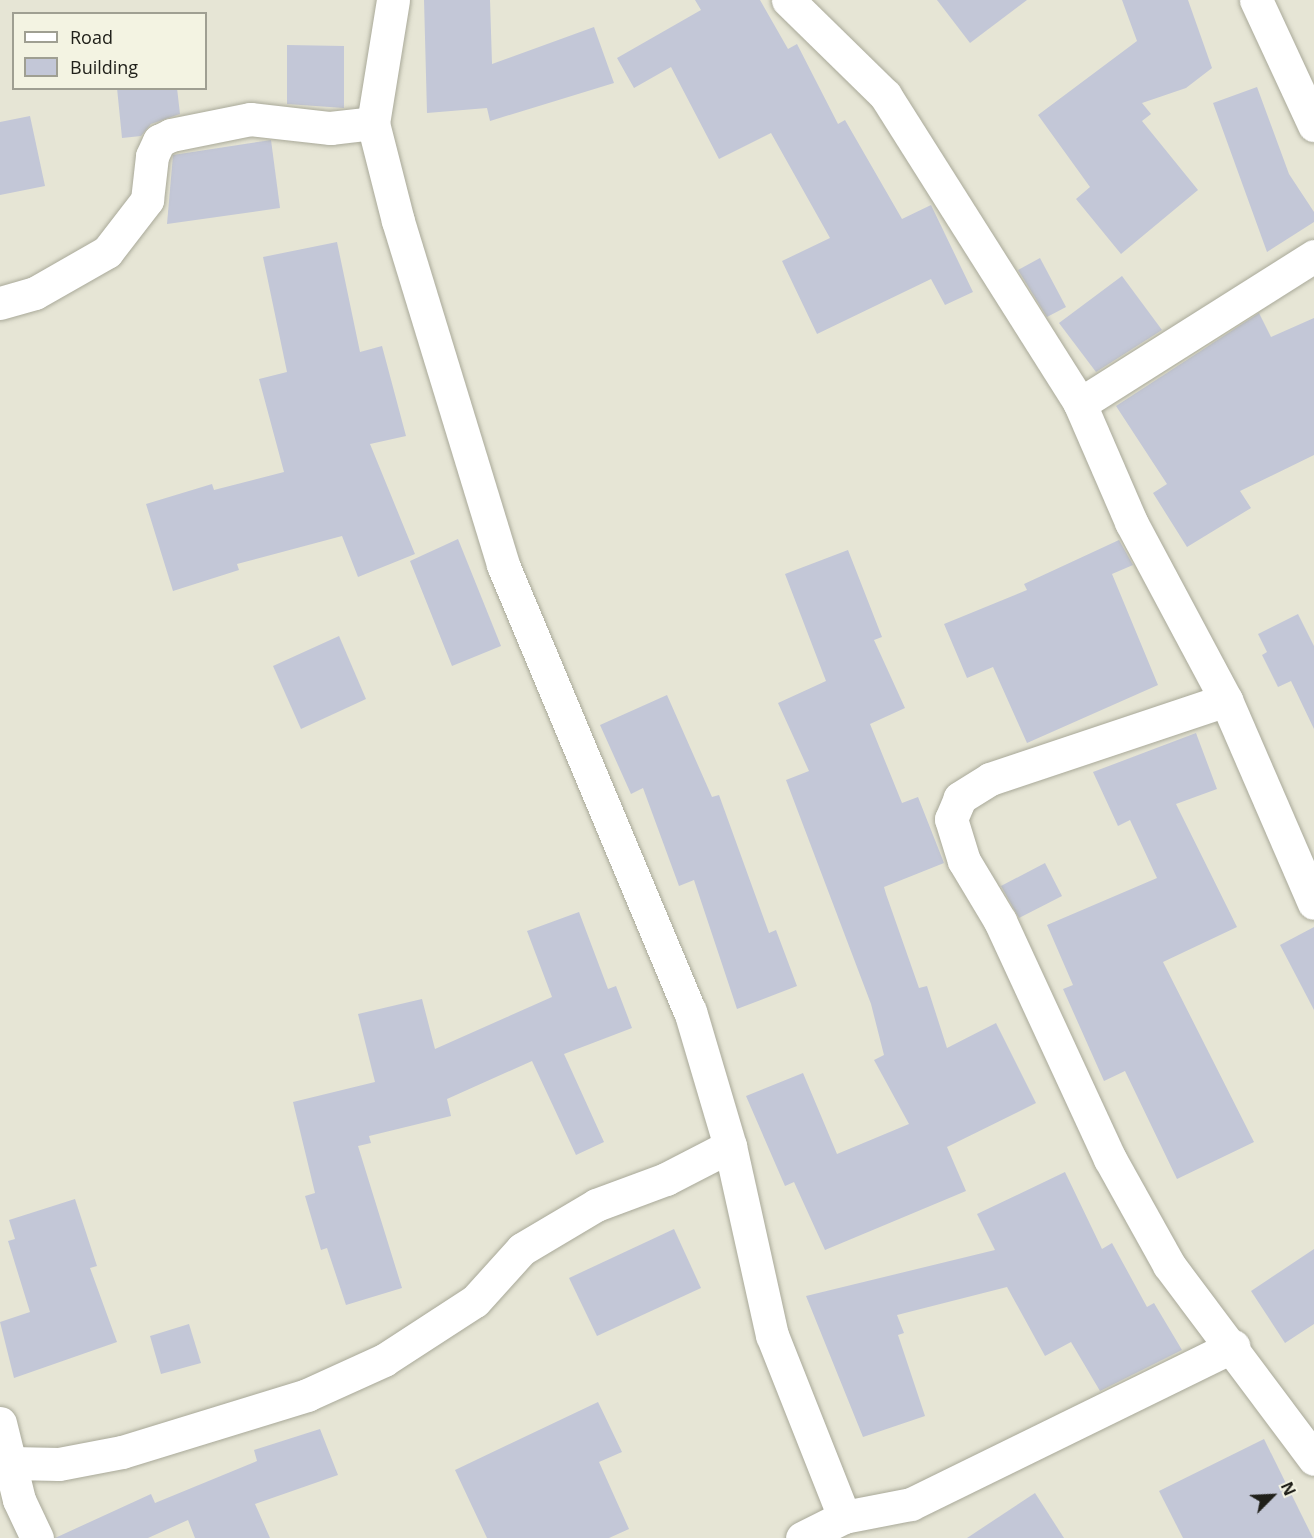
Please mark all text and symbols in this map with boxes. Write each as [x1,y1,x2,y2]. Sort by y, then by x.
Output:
legend [12,12,207,90]
text: Road [70,25,113,49]
text: Building [70,55,138,79]
north arrow [1242,1466,1302,1526]
text: N [1276,1478,1301,1499]

